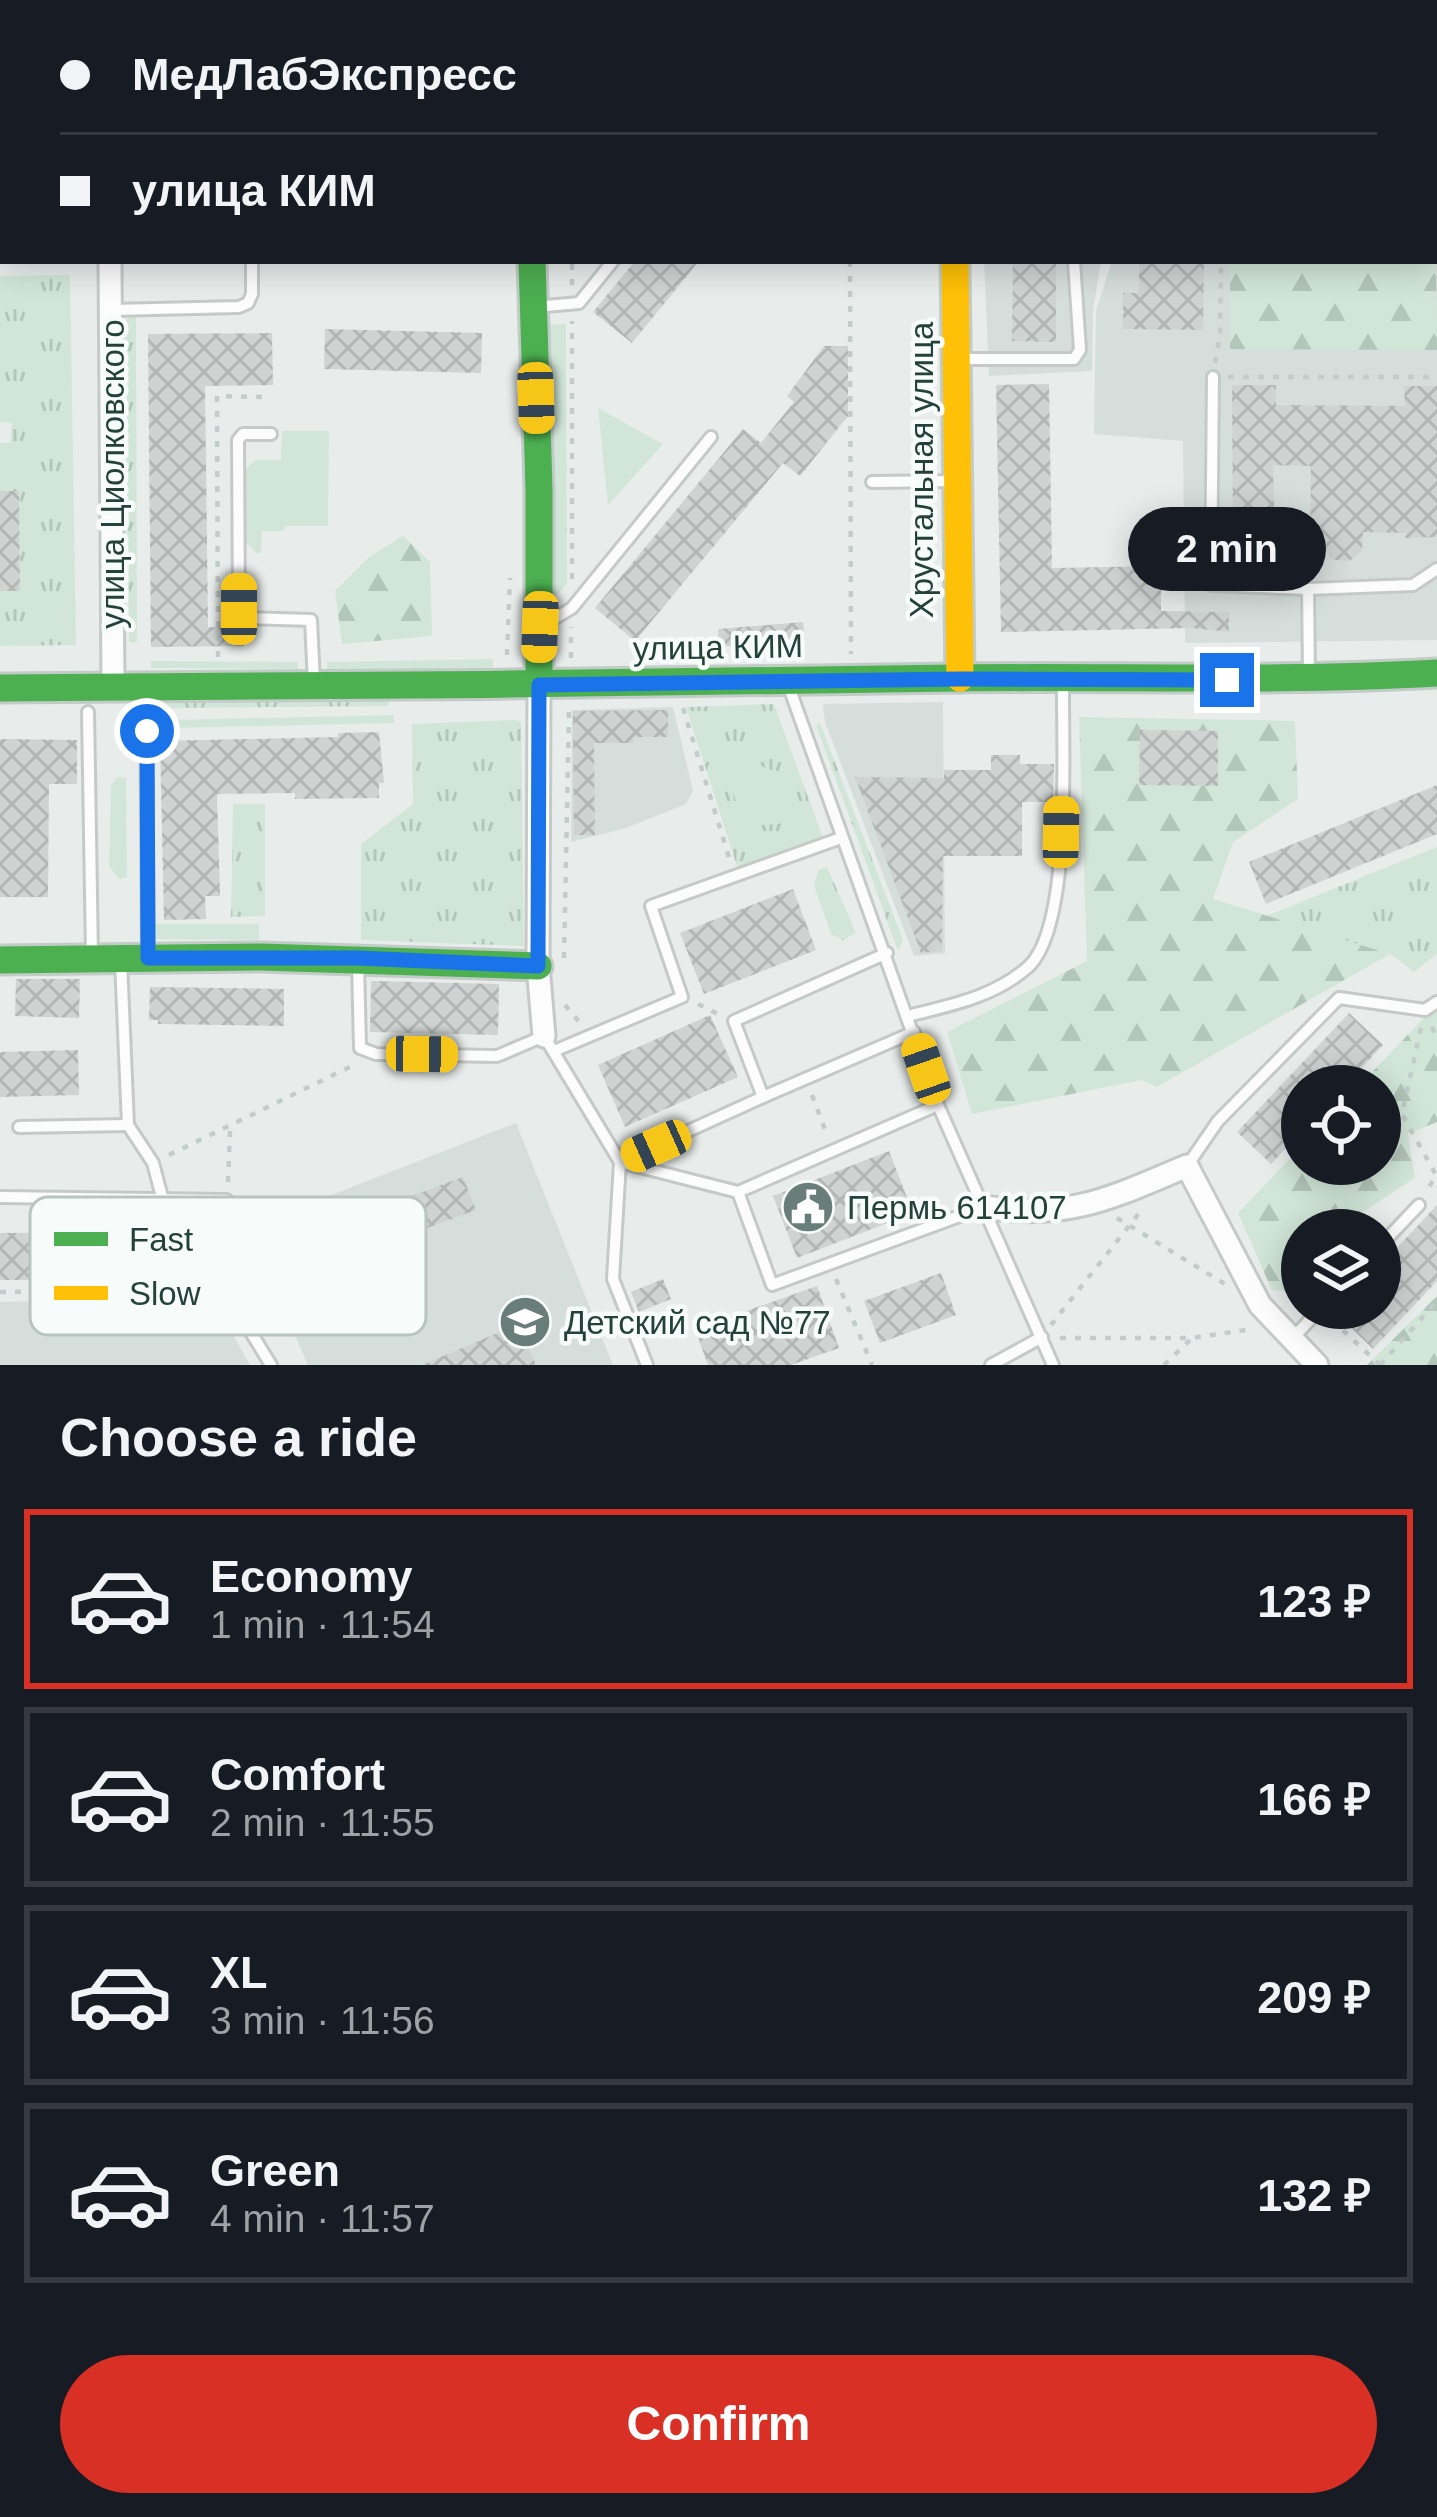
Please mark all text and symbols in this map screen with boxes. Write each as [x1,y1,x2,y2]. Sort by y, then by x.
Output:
text: МедЛабЭкспресс [132,49,517,100]
text: улица КИМ [132,165,376,216]
street label: улица Циолковского [94,319,131,629]
street label: Хрустальная улица [903,321,940,618]
car [517,361,555,435]
callout: 2 min [1128,506,1326,590]
text: 2 min [1176,527,1278,570]
car [221,573,257,645]
car [521,590,559,664]
street label: улица КИМ [633,627,803,667]
route end [1200,653,1254,707]
route start [120,704,174,758]
car [1042,796,1080,868]
car [897,1029,955,1109]
car [386,1035,458,1073]
map controls [1281,1065,1401,1329]
button: locate [1281,1065,1401,1185]
car [616,1115,696,1177]
public building icon: Пермь 614107 [780,1179,836,1235]
place label: Пермь 614107 [847,1189,1067,1226]
legend [30,1197,426,1335]
button: layers [1281,1209,1401,1329]
text: Fast [129,1221,193,1258]
text: Slow [129,1275,201,1312]
school or university icon: Детский сад №77 [497,1294,553,1350]
place label: Детский сад №77 [564,1304,831,1341]
text: Choose a ride [60,1407,417,1467]
icon: car [66,1545,174,1653]
text: Economy [210,1551,413,1602]
text: 123 ₽ [1257,1576,1371,1627]
text: 1 min · 11:54 [210,1603,435,1646]
icon: car [66,1743,174,1851]
text: Comfort [210,1749,385,1800]
text: 166 ₽ [1257,1774,1371,1825]
text: 2 min · 11:55 [210,1801,435,1844]
icon: car [66,1941,174,2049]
text: XL [210,1947,268,1998]
text: 209 ₽ [1257,1972,1371,2023]
text: 3 min · 11:56 [210,1999,435,2042]
icon: car [66,2139,174,2247]
text: Green [210,2145,340,2196]
text: 132 ₽ [1257,2170,1371,2221]
text: 4 min · 11:57 [210,2197,435,2240]
button: Confirm [60,2355,1377,2493]

